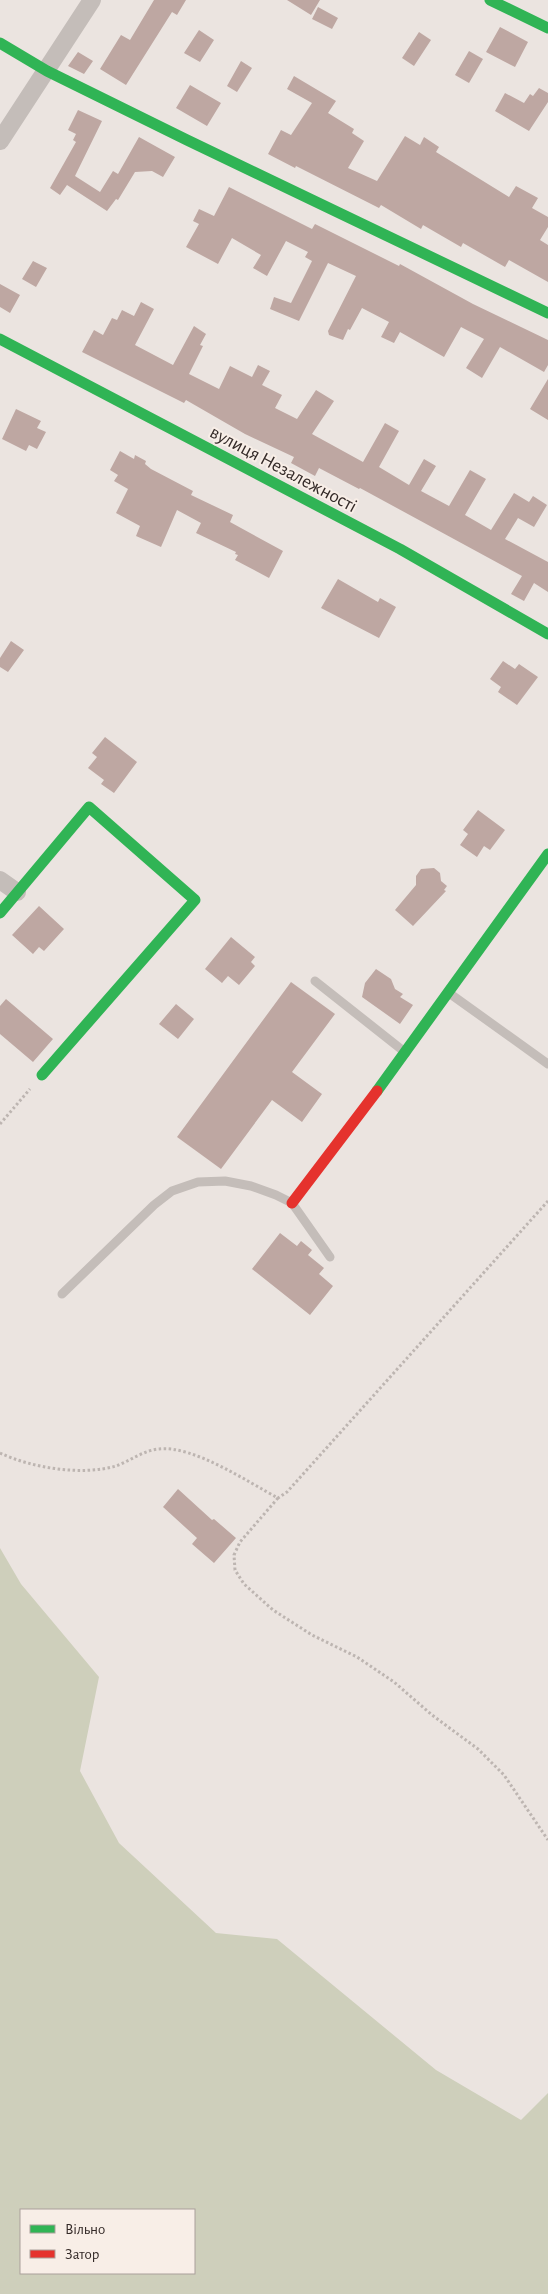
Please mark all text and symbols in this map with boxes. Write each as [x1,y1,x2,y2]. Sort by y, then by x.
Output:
street label: вулиця Незалежності [207,423,360,516]
legend [20,2209,195,2274]
text: Вільно [65,2222,105,2237]
text: Затор [65,2247,100,2262]

